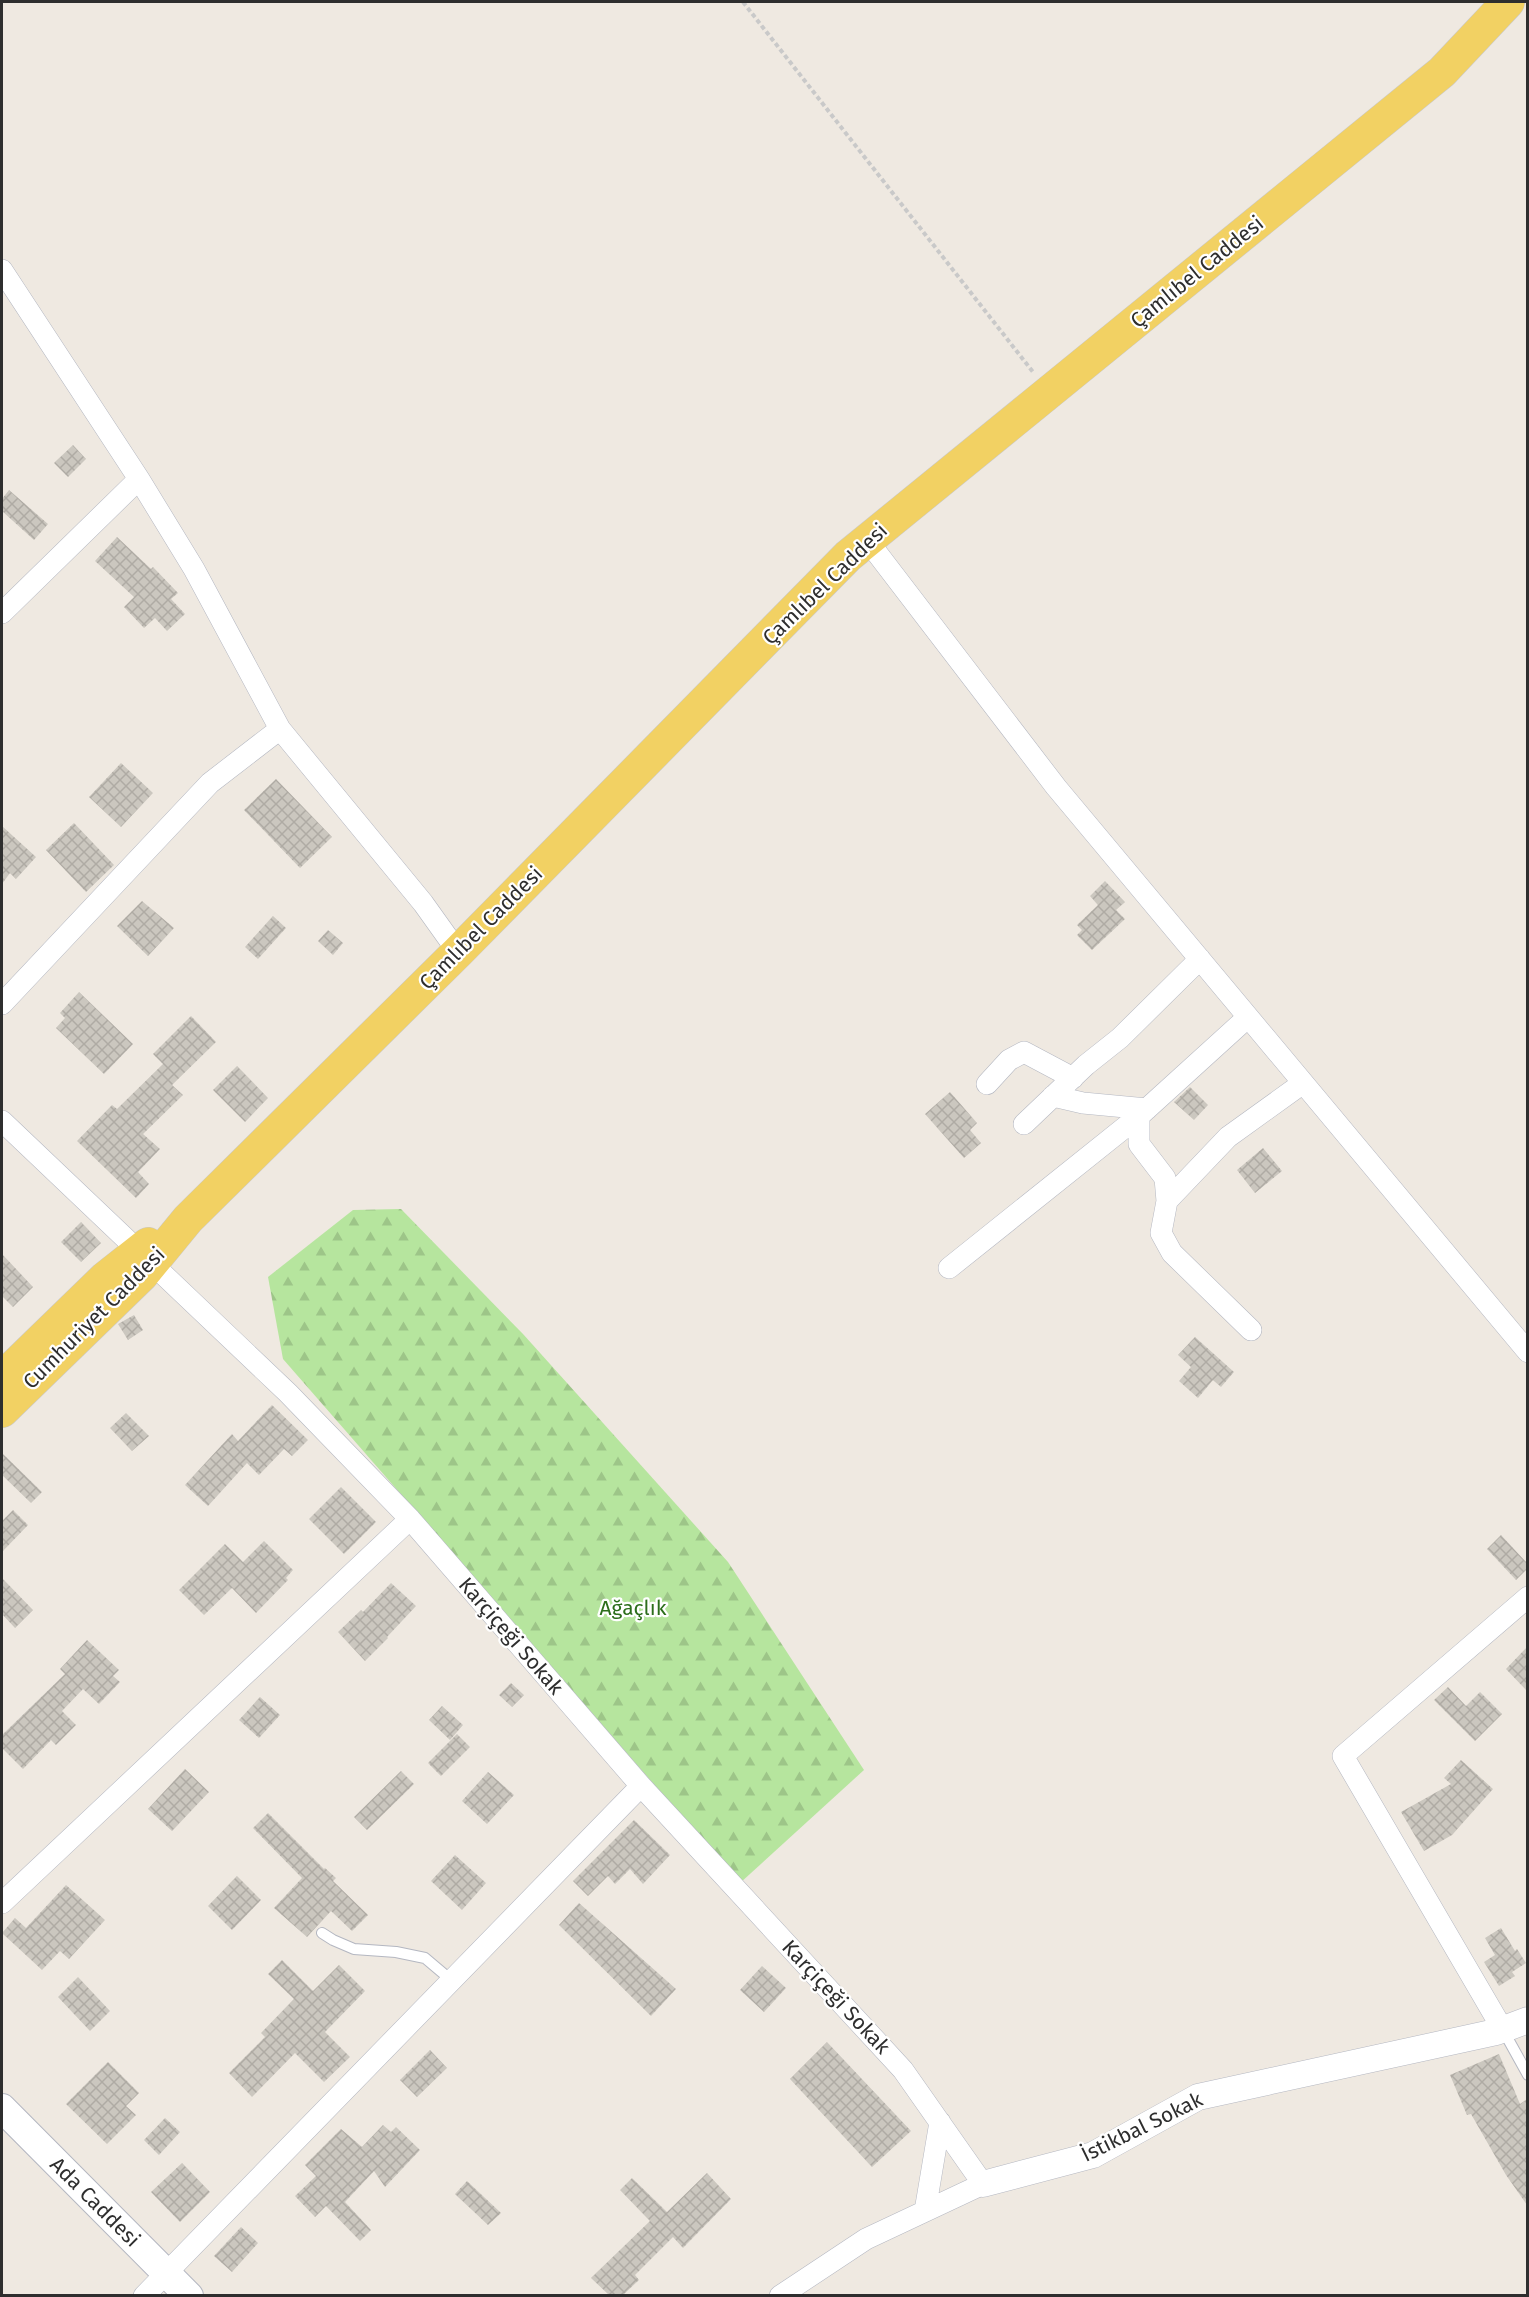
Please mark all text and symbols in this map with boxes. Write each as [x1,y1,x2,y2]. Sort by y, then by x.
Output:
street label: Çamlıbel Caddesi [1125,210,1269,334]
street label: Çamlıbel Caddesi [757,518,893,650]
street label: Çamlıbel Caddesi [414,861,548,995]
street label: Cumhuriyet Caddesi [18,1242,170,1394]
street label: Karçiçeği Sokak [453,1572,569,1700]
park label: Ağaçlık [600,1595,667,1621]
street label: Karçiçeği Sokak [776,1934,896,2060]
street label: İstikbal Sokak [1077,2086,1207,2168]
street label: Ada Caddesi [44,2151,146,2253]

